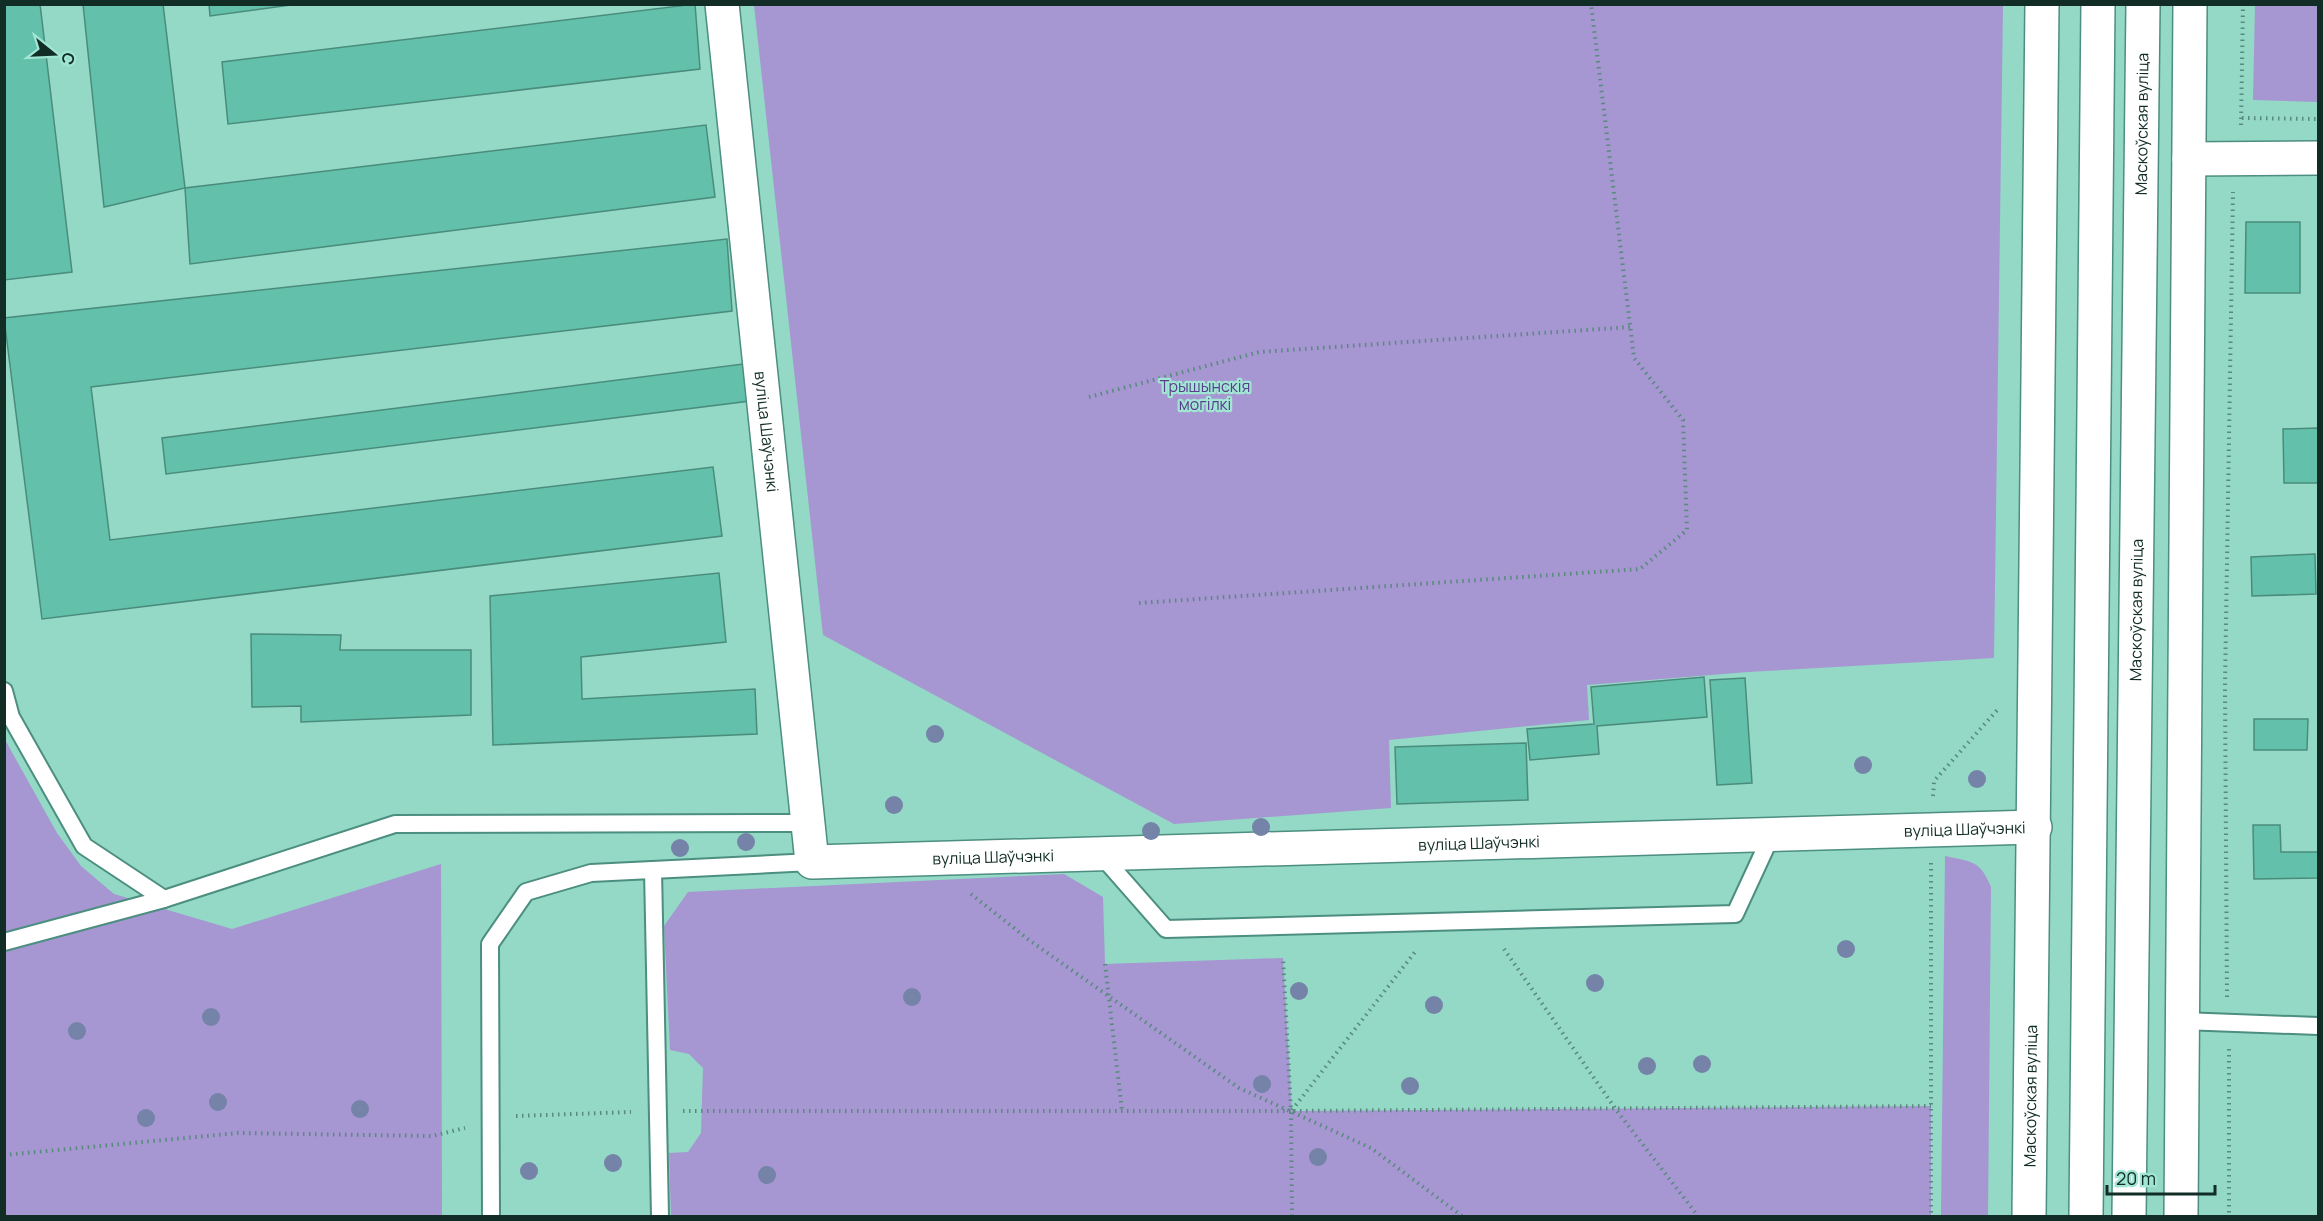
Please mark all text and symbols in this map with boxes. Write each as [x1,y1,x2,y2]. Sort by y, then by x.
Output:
north arrow [24,24,84,84]
text: С [56,50,81,68]
street label: Маскоўская вуліца [2130,53,2153,195]
street label: вуліца Шаўчэнкі [750,370,784,493]
park label: Трышынскія могілкі [1160,375,1250,415]
street label: Маскоўская вуліца [2124,539,2148,681]
street label: вуліца Шаўчэнкі [1904,816,2026,842]
street label: вуліца Шаўчэнкі [1418,830,1540,856]
street label: вуліца Шаўчэнкі [932,844,1054,870]
street label: Маскоўская вуліца [2019,1025,2042,1167]
scale bar [2107,1158,2215,1196]
text: 20 m [2116,1166,2156,1190]

